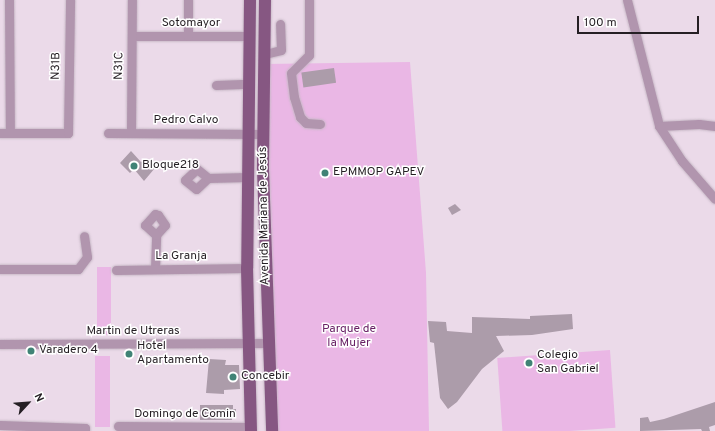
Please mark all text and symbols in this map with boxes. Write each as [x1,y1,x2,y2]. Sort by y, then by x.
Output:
scale bar [579,8,701,34]
text: 100 m [584,15,617,31]
street label: Sotomayor [162,17,220,31]
street label: N31B [50,52,64,80]
street label: N31C [113,52,127,80]
street label: Pedro Calvo [154,114,218,128]
street label: Avenida Mariana de Jesús [257,147,273,285]
place label: Bloque218 [142,159,199,173]
marker: Bloque218 [129,161,139,171]
place label: EPMMOP GAPEV [333,166,424,180]
marker: EPMMOP GAPEV [320,168,330,178]
street label: La Granja [155,250,207,264]
park label: Parque de la Mujer [322,323,376,351]
street label: Martin de Utreras [86,325,180,339]
place label: Hotel Apartamento [137,340,209,368]
place label: Varadero 4 [39,344,98,358]
marker: Varadero 4 [26,346,36,356]
marker: Hotel Apartamento [124,349,134,359]
place label: Colegio San Gabriel [537,349,599,377]
marker: Colegio San Gabriel [524,358,534,368]
place label: Concebir [241,370,289,384]
marker: Concebir [228,372,238,382]
north arrow [8,383,48,423]
text: N [31,391,47,404]
street label: Domingo de Comin [134,408,236,422]

